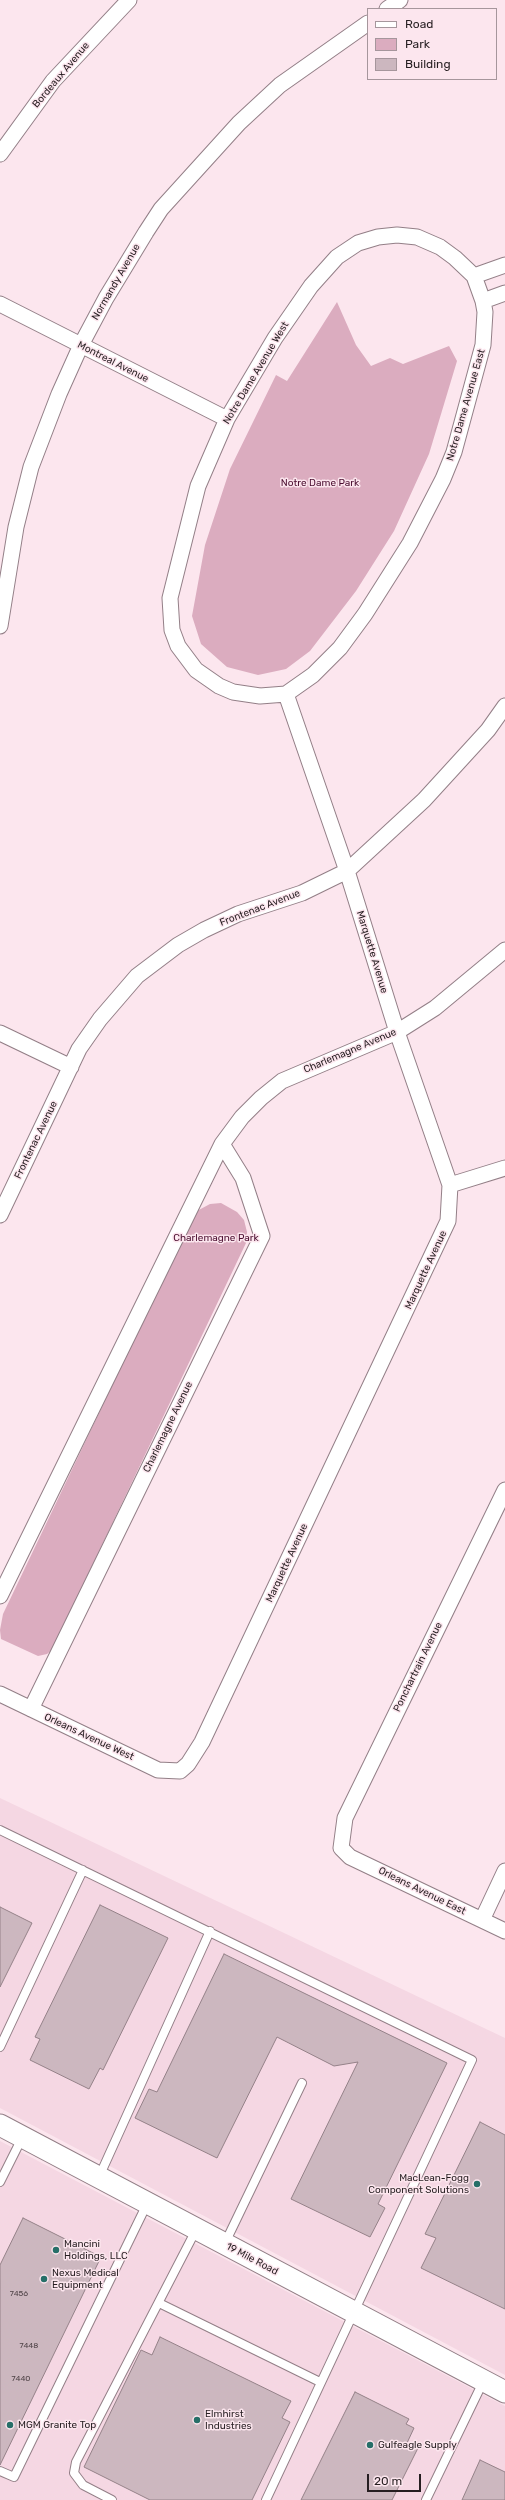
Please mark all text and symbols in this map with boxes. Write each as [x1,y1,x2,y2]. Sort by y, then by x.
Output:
legend [367,8,497,80]
text: Road [405,17,433,31]
text: Park [405,37,430,51]
street label: Bordeaux Avenue [30,40,92,110]
text: Building [405,57,451,71]
street label: Normandy Avenue [89,242,143,322]
street label: Notre Dame Avenue West [221,320,291,426]
street label: Montreal Avenue [75,339,151,385]
street label: Notre Dame Avenue East [444,348,488,462]
park label: Notre Dame Park [281,477,359,489]
street label: Frontenac Avenue [218,887,302,929]
street label: Marquette Avenue [354,909,390,995]
street label: Charlemagne Avenue [302,1026,398,1076]
street label: Frontenac Avenue [12,1099,60,1181]
street label: Marquette Avenue [402,1229,450,1311]
park label: Charlemagne Park [173,1232,259,1244]
street label: Charlemagne Avenue [141,1380,195,1474]
street label: Marquette Avenue [263,1522,311,1604]
street label: Ponchartrain Avenue [391,1620,445,1714]
street label: Orleans Avenue West [42,1711,136,1763]
street label: Orleans Avenue East [376,1865,468,1917]
place label: MacLean-Fogg Component Solutions [368,2172,469,2196]
marker: MacLean-Fogg Component Solutions [472,2179,482,2189]
place label: Mancini Holdings, LLC [64,2238,128,2262]
street label: 19 Mile Road [224,2240,280,2278]
marker: Mancini Holdings, LLC [51,2245,61,2255]
place label: Nexus Medical Equipment [52,2267,119,2290]
marker: Nexus Medical Equipment [39,2274,49,2284]
house number: 7456 [10,2289,28,2299]
house number: 7448 [20,2341,38,2351]
house number: 7440 [12,2374,30,2384]
place label: Elmhirst Industries [205,2408,252,2432]
marker: Elmhirst Industries [192,2415,202,2425]
place label: MGM Granite Top [18,2419,96,2431]
marker: MGM Granite Top [5,2420,15,2430]
place label: Gulfeagle Supply [378,2439,457,2451]
marker: Gulfeagle Supply [365,2440,375,2450]
scale bar [369,2466,423,2492]
text: 20 m [374,2474,402,2488]

